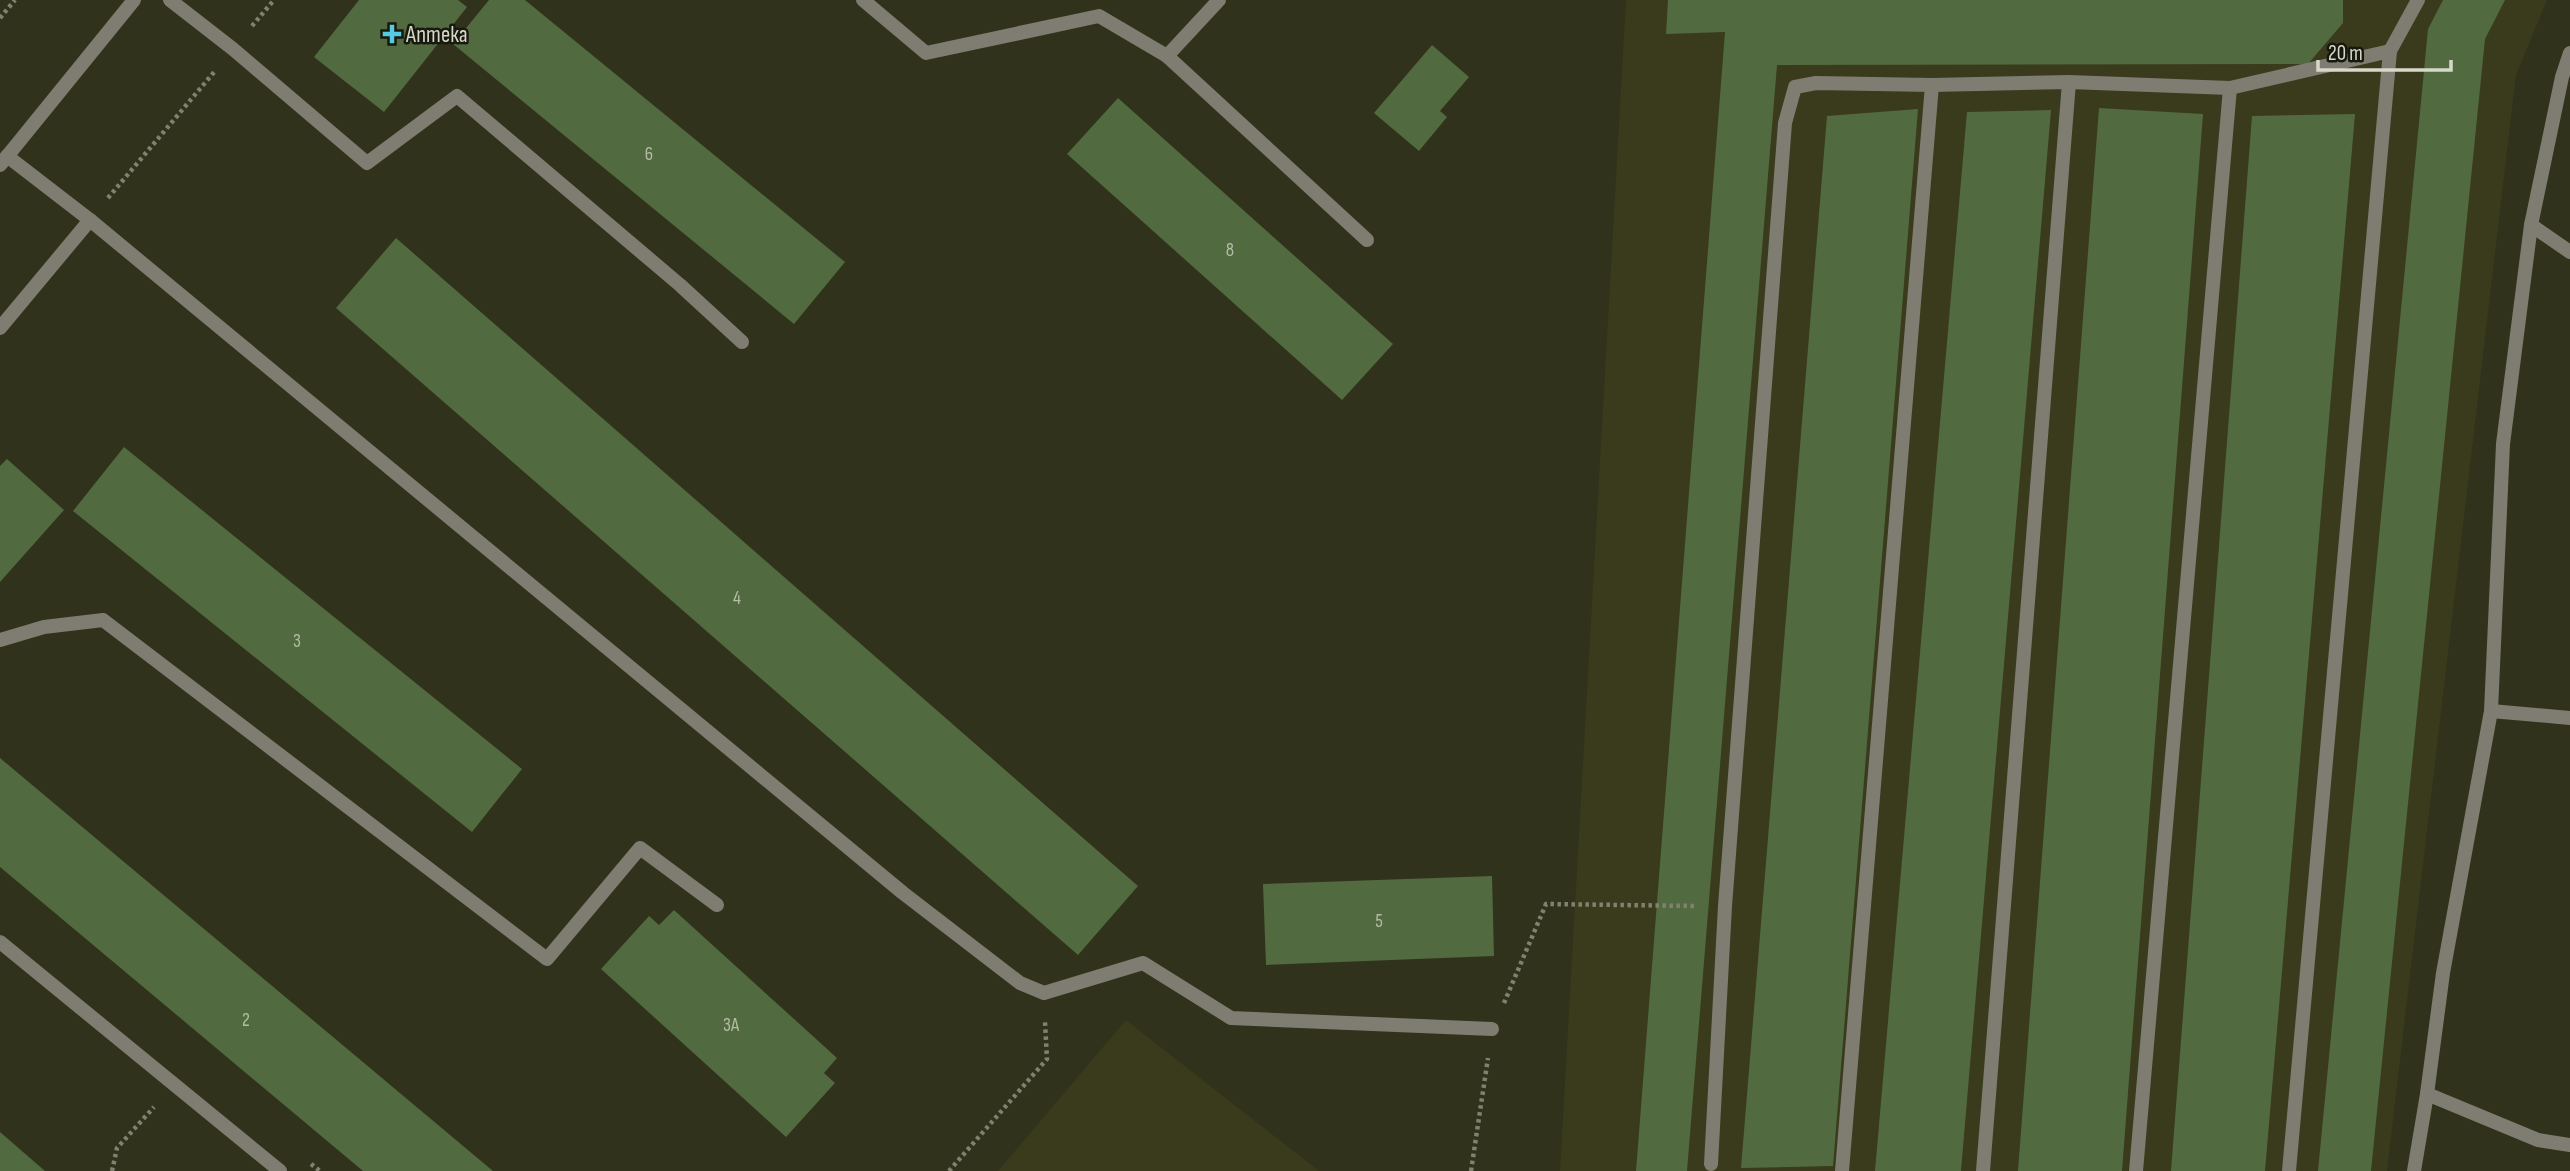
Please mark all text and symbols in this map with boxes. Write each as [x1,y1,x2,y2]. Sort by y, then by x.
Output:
place label: Аптека [405,21,468,49]
marker: Аптека [384,26,400,42]
scale bar [2318,28,2451,72]
text: 20 m [2328,41,2363,66]
house number: 6 [645,143,653,166]
house number: 8 [1226,239,1234,262]
house number: 4 [733,587,741,610]
house number: 3 [293,630,301,653]
house number: 5 [1375,910,1383,933]
house number: 2 [242,1009,250,1032]
house number: 3А [723,1014,740,1037]

